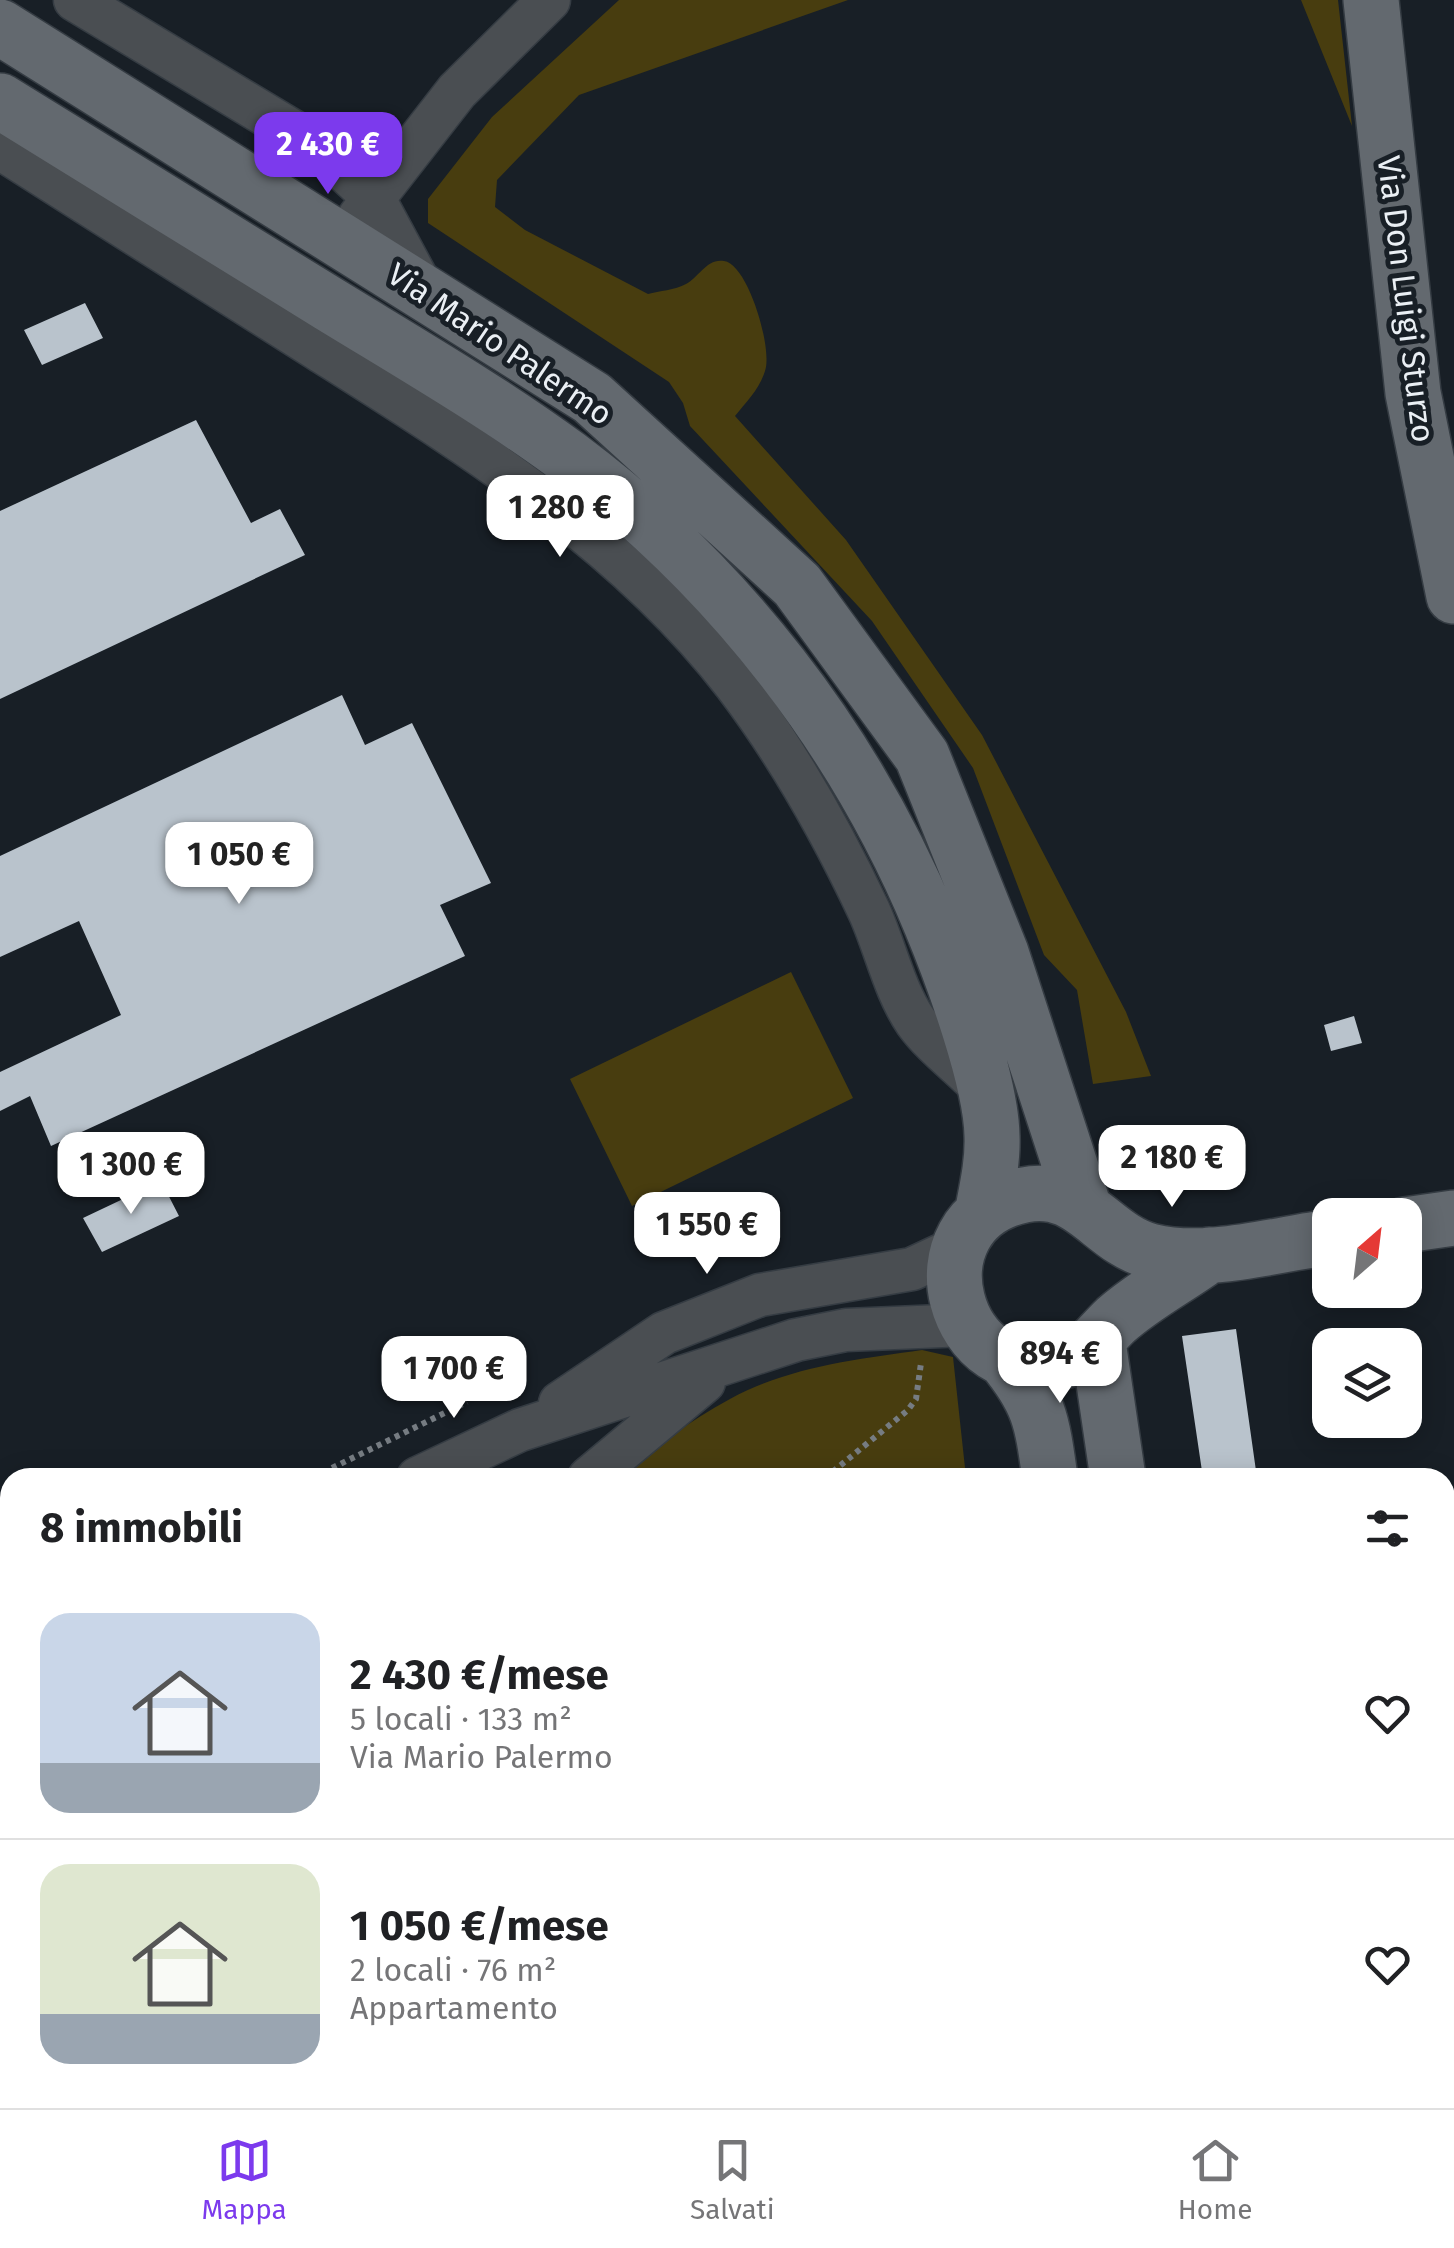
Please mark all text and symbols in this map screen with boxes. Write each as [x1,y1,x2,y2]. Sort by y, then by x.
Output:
pin: 2 430 € [236,112,420,197]
text: 2 430 € [276,125,380,163]
street label: Via Don Luigi Sturzo [1370,153,1442,445]
street label: Via Mario Palermo [381,255,619,433]
pin: 1 280 € [468,475,652,560]
text: 1 280 € [509,488,611,526]
pin: 1 050 € [147,822,331,907]
text: 1 050 € [187,835,291,873]
pin: 2 180 € [1080,1125,1264,1210]
pin: 1 300 € [39,1132,223,1217]
text: 2 180 € [1121,1138,1223,1176]
text: 1 300 € [79,1145,183,1183]
pin: 1 550 € [615,1192,799,1277]
north arrow [1312,1198,1422,1308]
map controls [1312,1198,1422,1438]
text: 1 550 € [656,1205,758,1243]
pin: 894 € [990,1321,1130,1406]
button: layers [1312,1328,1422,1438]
text: 894 € [1020,1334,1100,1372]
pin: 1 700 € [362,1336,546,1421]
text: 1 700 € [404,1349,505,1387]
icon: filters [1360,1501,1415,1556]
text: 8 immobili [40,1503,243,1553]
text: 2 430 €/mese [350,1650,609,1700]
icon: home [120,1653,240,1773]
icon: heart [1360,1686,1415,1741]
text: 5 locali · 133 m² [350,1700,572,1738]
text: Via Mario Palermo [350,1738,613,1776]
text: 1 050 €/mese [350,1901,609,1951]
icon: home [120,1904,240,2024]
icon: heart [1360,1937,1415,1992]
text: 2 locali · 76 m² [350,1951,556,1989]
text: Appartamento [350,1989,558,2027]
tab: Mappa [202,2133,287,2226]
tab: Salvati [690,2133,775,2226]
tab: Home [1178,2133,1252,2226]

